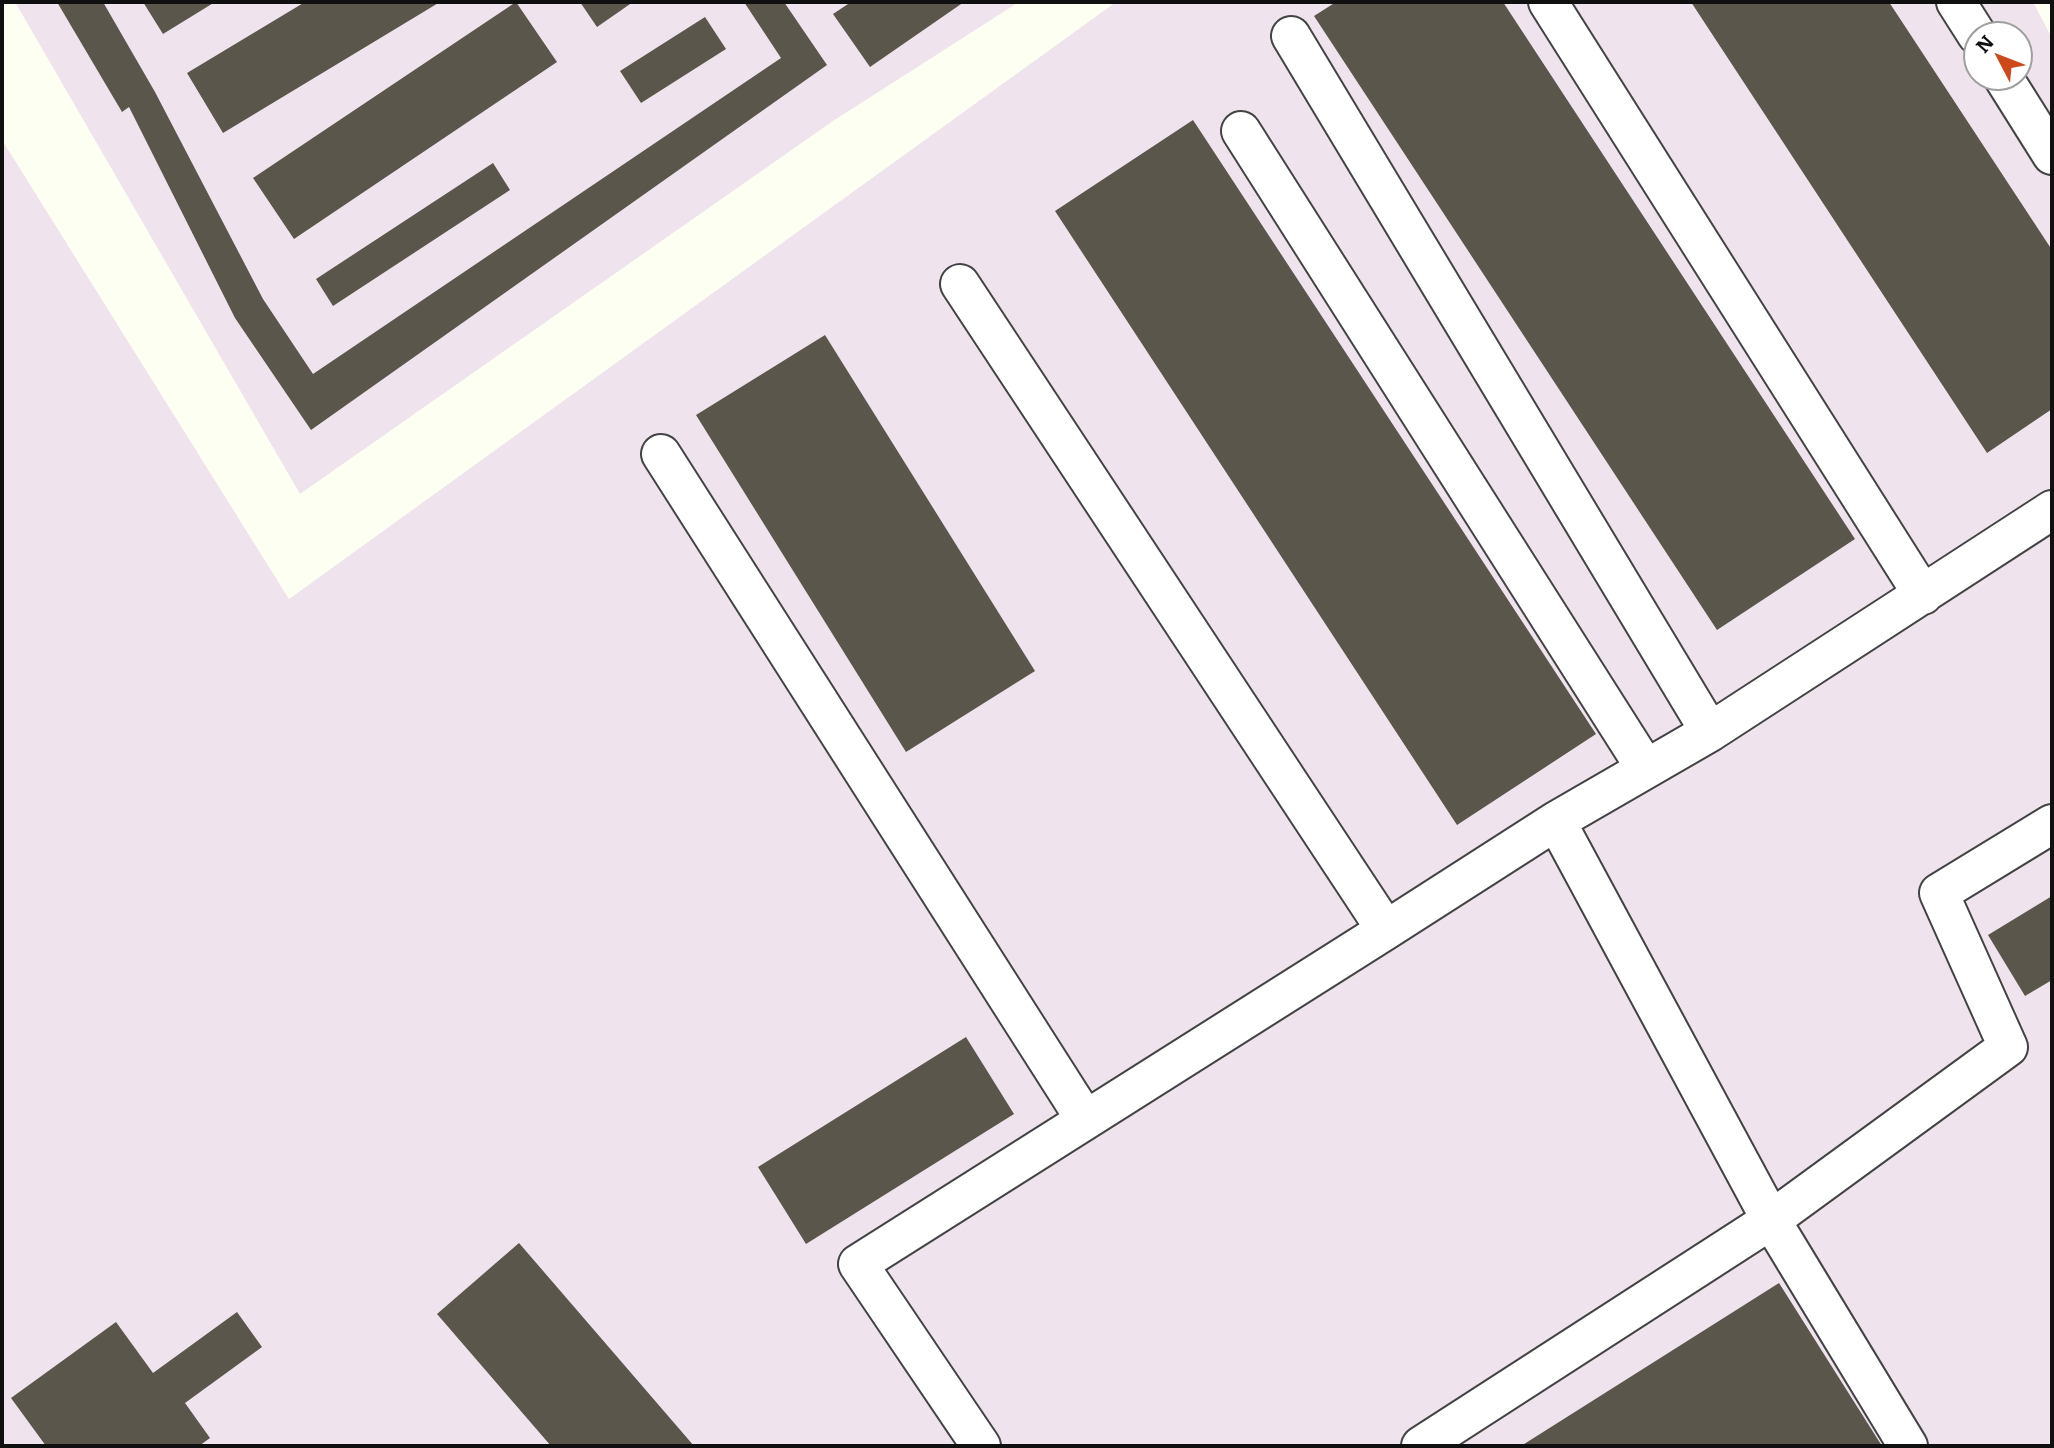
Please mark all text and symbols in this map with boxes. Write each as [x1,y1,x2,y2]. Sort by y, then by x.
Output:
north arrow [1963,21,2033,91]
text: N [1968,28,2000,59]

